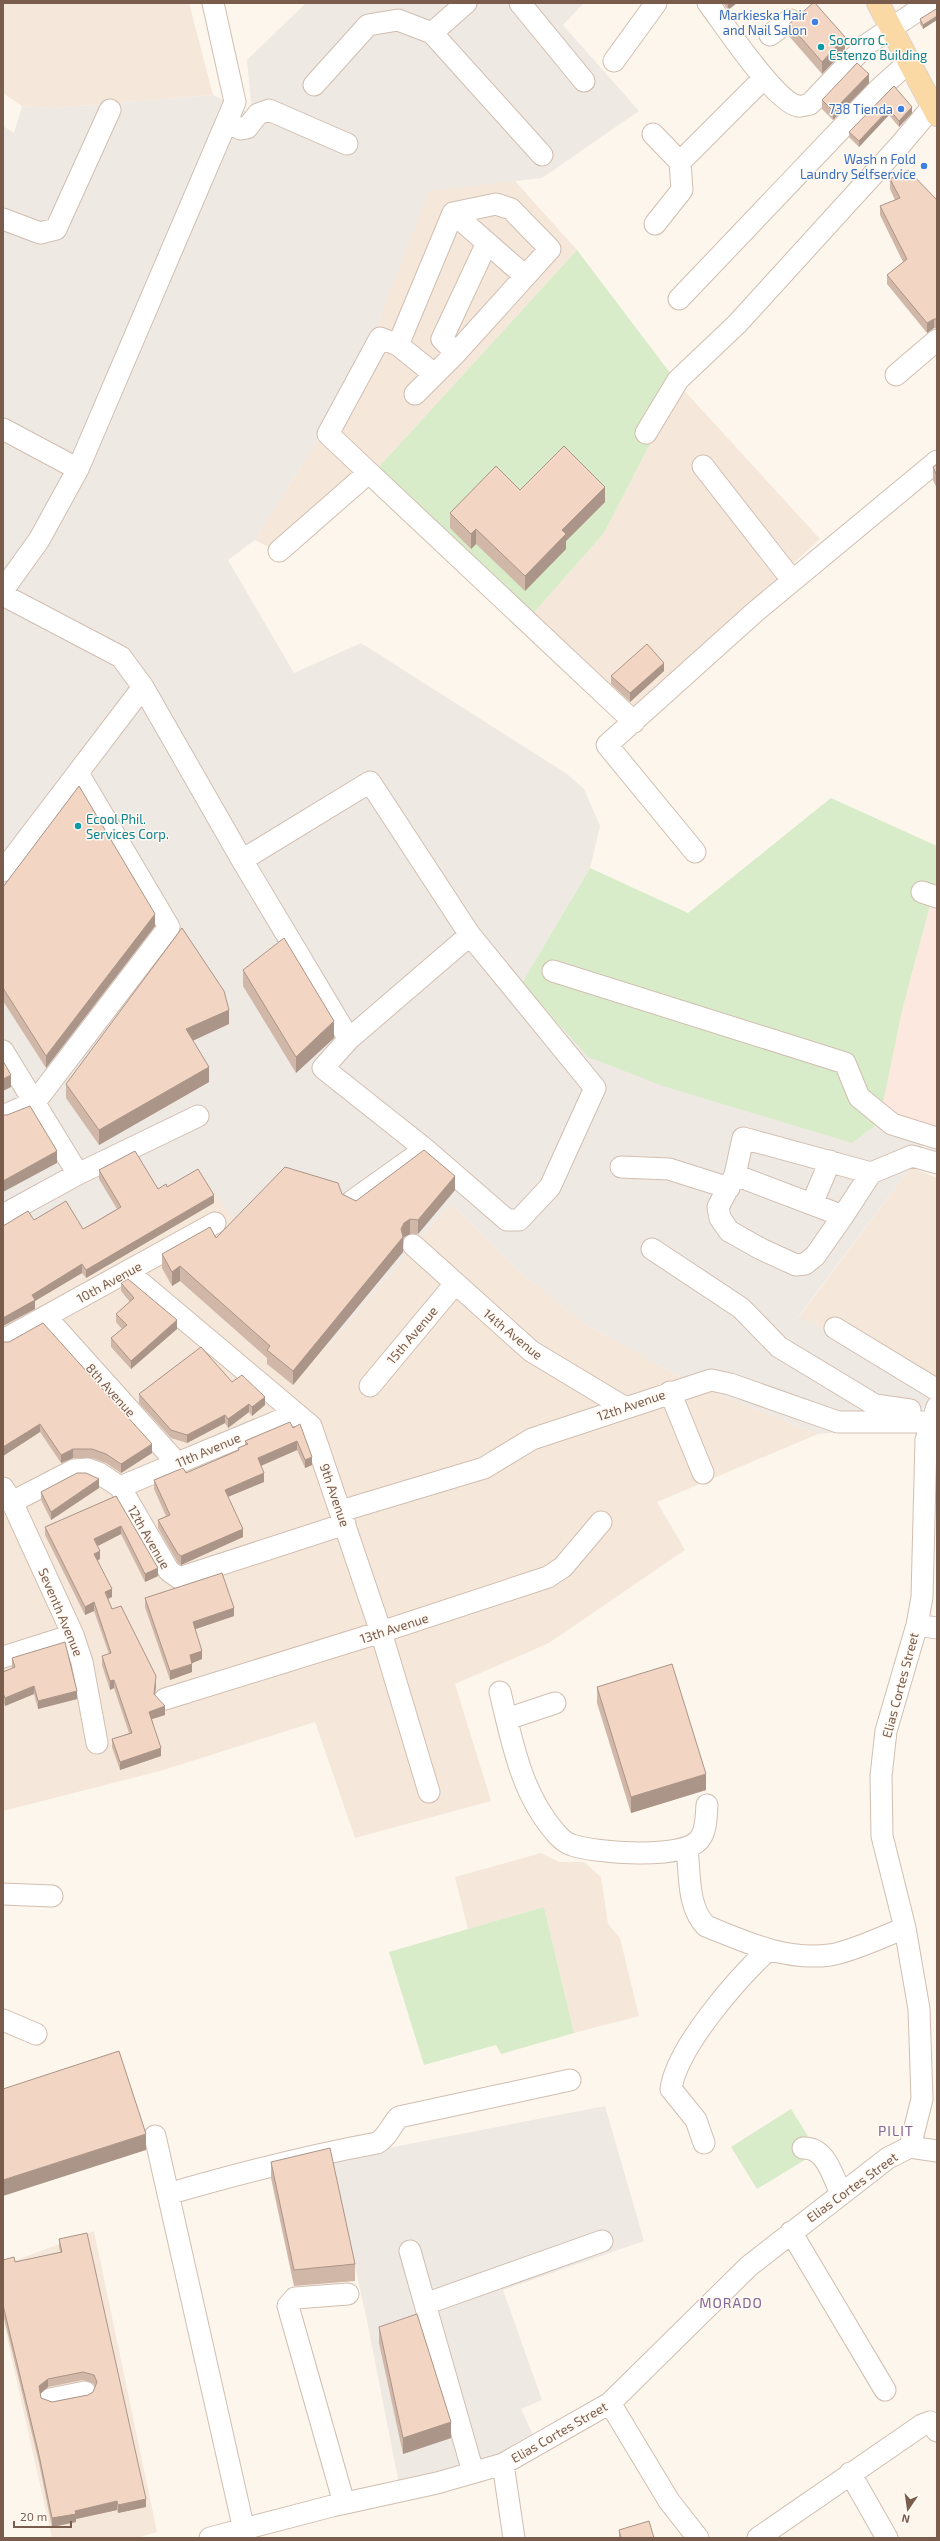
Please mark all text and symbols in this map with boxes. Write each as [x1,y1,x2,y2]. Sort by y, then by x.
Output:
place label: Markieska Hair and Nail Salon [719,7,807,38]
marker: Markieska Hair and Nail Salon [810,17,820,27]
place label: Socorro C. Estenzo Building [829,32,927,63]
marker: Socorro C. Estenzo Building [816,42,826,52]
place label: 738 Tienda [829,101,893,117]
marker: 738 Tienda [896,104,906,114]
place label: Wash n Fold Laundry Selfservice [800,151,916,182]
marker: Wash n Fold Laundry Selfservice [919,161,929,171]
place label: Ecool Phil. Services Corp. [86,811,169,842]
marker: Ecool Phil. Services Corp. [73,821,83,831]
street label: 10th Avenue [74,1258,144,1306]
street label: 15th Avenue [383,1303,441,1367]
street label: 14th Avenue [480,1305,546,1363]
street label: 8th Avenue [83,1360,139,1420]
street label: 12th Avenue [595,1386,667,1424]
street label: 11th Avenue [173,1429,243,1471]
street label: 9th Avenue [317,1461,353,1529]
street label: 12th Avenue [124,1502,174,1572]
street label: Seventh Avenue [35,1565,87,1659]
street label: 13th Avenue [358,1609,430,1647]
street label: Elias Cortes Street [878,1630,922,1740]
district label: PILIT [878,2122,914,2139]
street label: Elias Cortes Street [803,2149,901,2225]
district label: MORADO [699,2294,763,2311]
street label: Elias Cortes Street [508,2398,610,2466]
north arrow [888,2489,928,2529]
scale bar [14,2503,71,2529]
text: 20 m [20,2509,47,2523]
text: N [900,2512,911,2526]

